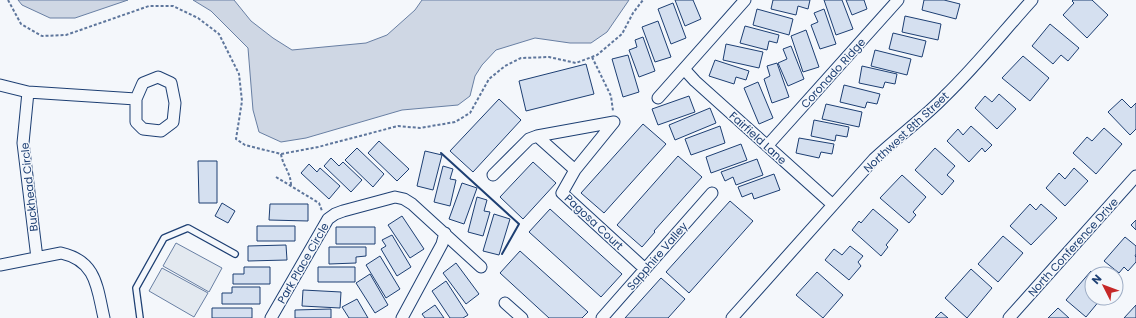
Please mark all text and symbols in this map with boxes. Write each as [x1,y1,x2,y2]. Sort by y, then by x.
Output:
street label: Coronado Ridge [797,34,869,112]
street label: Northwest 8th Street [860,88,952,176]
street label: Fairfield Lane [726,108,790,168]
street label: Buckhead Circle [16,142,42,232]
street label: Pagosa Court [561,191,627,253]
street label: North Conference Drive [1025,195,1121,299]
street label: Sapphire Valley [623,218,692,294]
street label: Park Place Circle [273,219,333,306]
north arrow [1084,266,1124,306]

